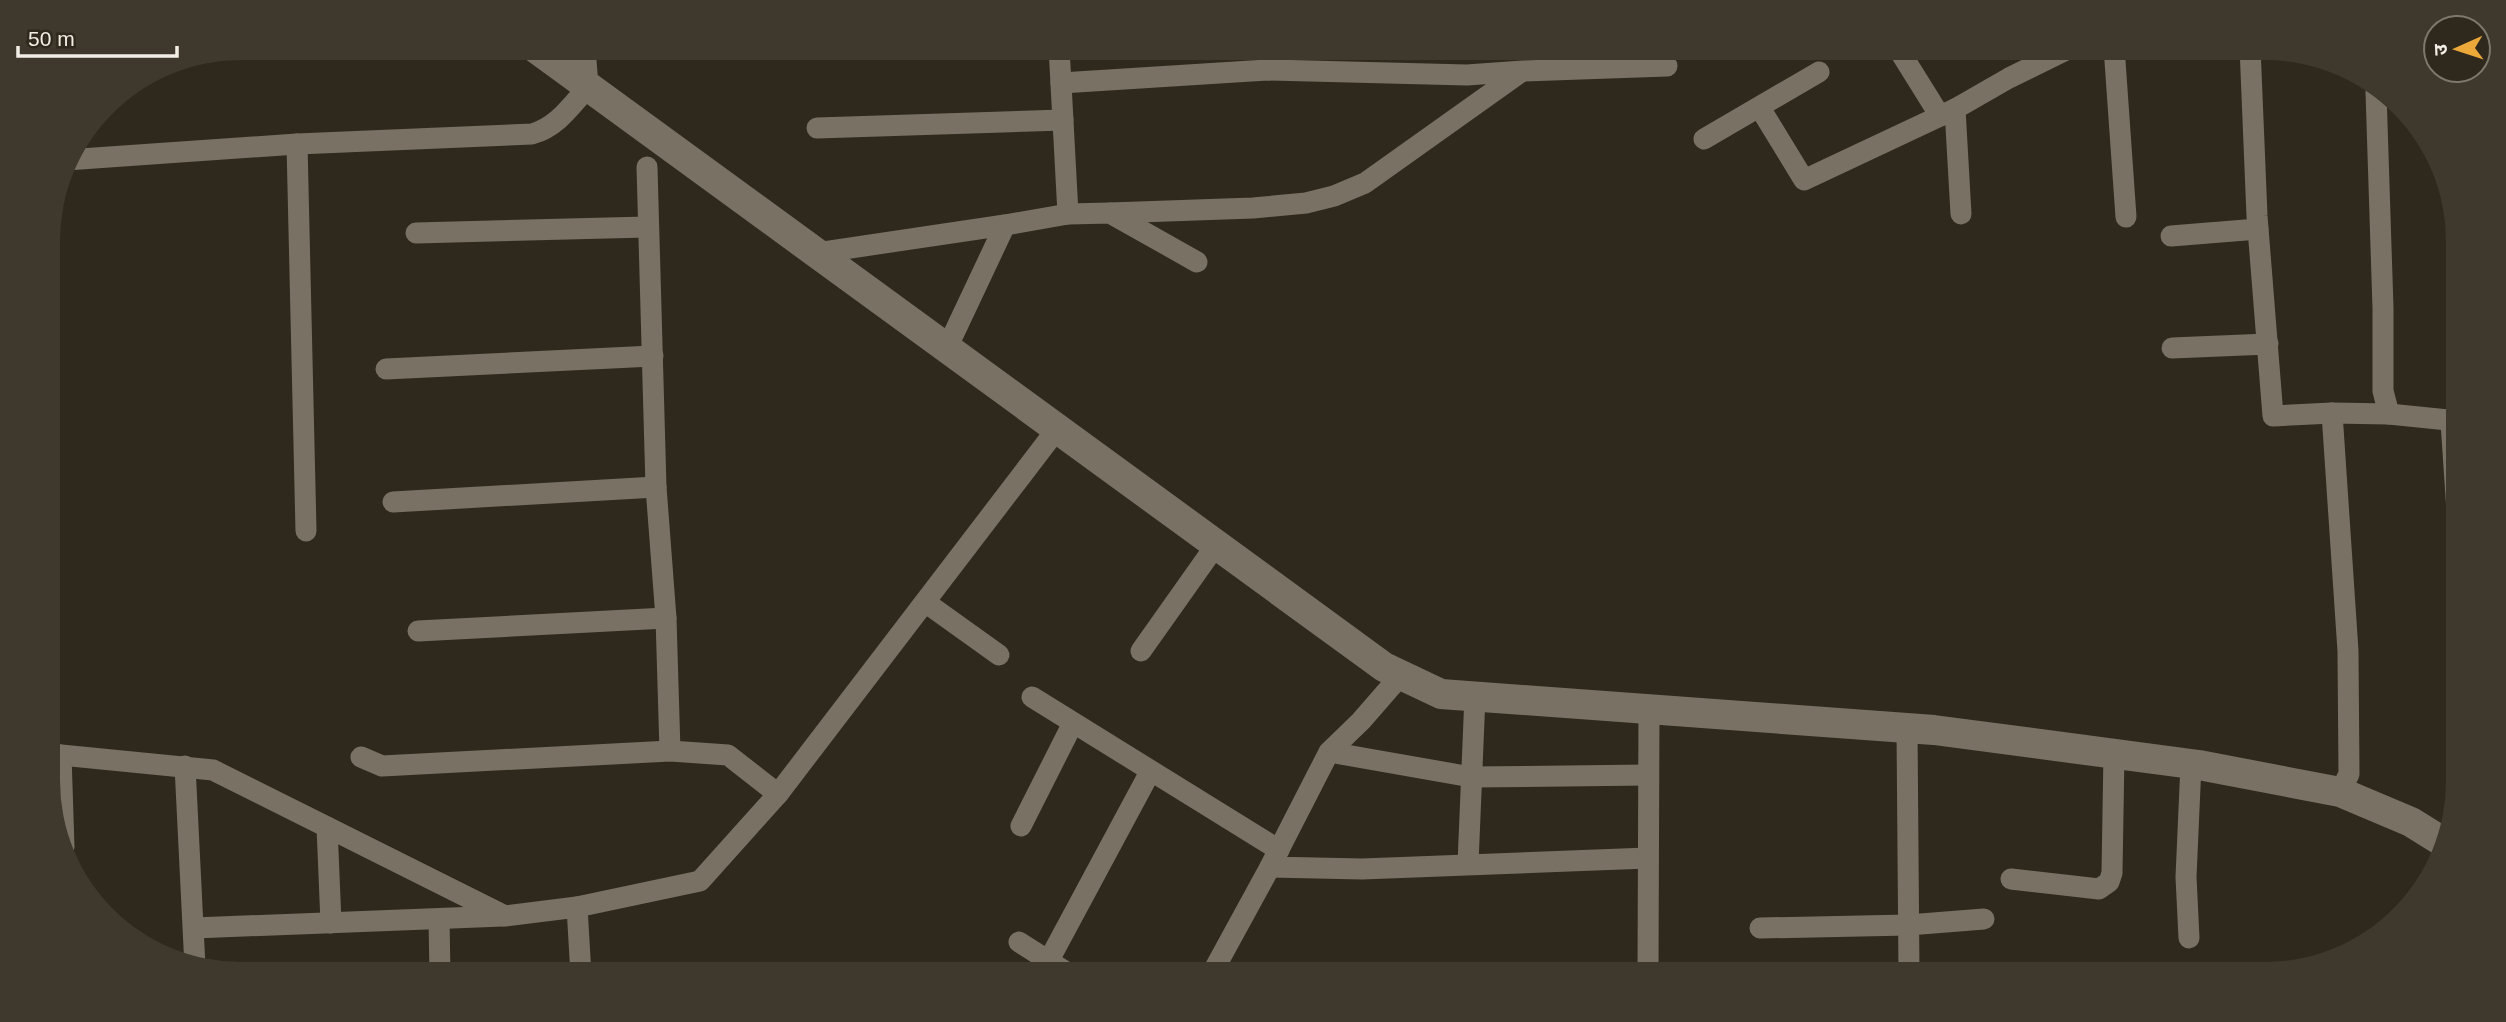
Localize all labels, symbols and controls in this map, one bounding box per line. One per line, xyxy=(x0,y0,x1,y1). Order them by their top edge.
scale bar xyxy=(18,14,177,58)
north arrow xyxy=(2422,14,2492,84)
text: 50 m xyxy=(28,27,75,50)
text: उ xyxy=(2430,43,2451,56)

